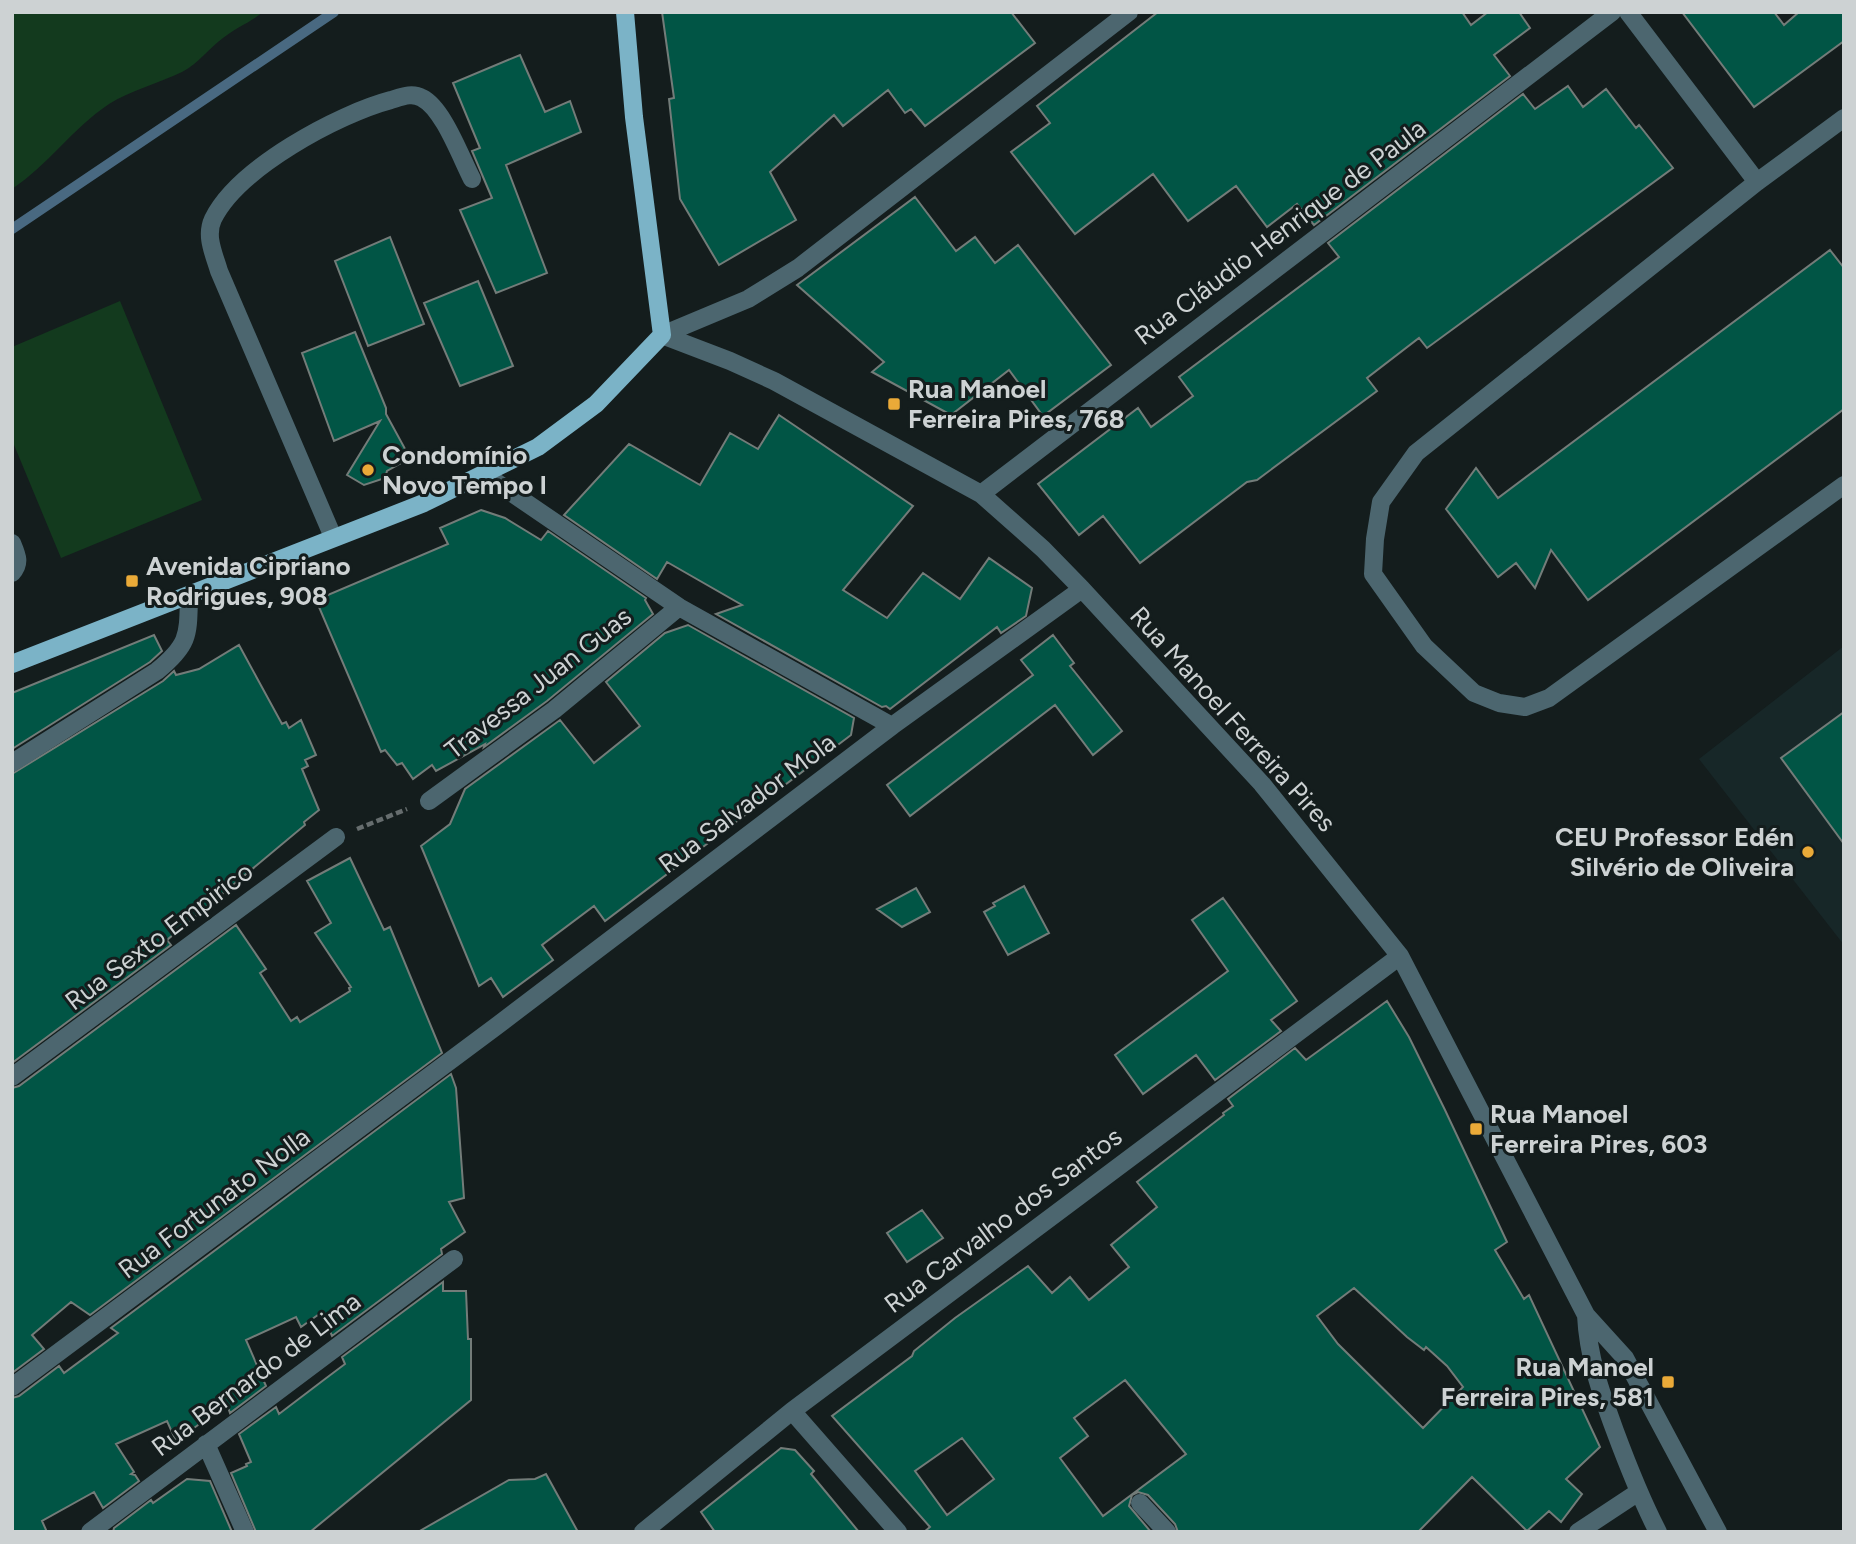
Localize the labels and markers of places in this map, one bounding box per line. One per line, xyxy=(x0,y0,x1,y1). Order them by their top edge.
place label: Rua Manoel Ferreira Pires, 768 xyxy=(908,373,1125,435)
marker: Rua Manoel Ferreira Pires, 768 xyxy=(886,396,902,412)
place label: Condomínio Novo Tempo I xyxy=(382,439,547,501)
marker: Condomínio Novo Tempo I xyxy=(360,462,376,478)
place label: Avenida Cipriano Rodrigues, 908 xyxy=(146,550,351,612)
marker: Avenida Cipriano Rodrigues, 908 xyxy=(124,573,140,589)
place label: CEU Professor Edén Silvério de Oliveira xyxy=(1555,821,1794,883)
marker: CEU Professor Edén Silvério de Oliveira xyxy=(1800,844,1816,860)
place label: Rua Manoel Ferreira Pires, 603 xyxy=(1490,1098,1708,1160)
marker: Rua Manoel Ferreira Pires, 603 xyxy=(1468,1121,1484,1137)
place label: Rua Manoel Ferreira Pires, 581 xyxy=(1441,1351,1654,1413)
marker: Rua Manoel Ferreira Pires, 581 xyxy=(1660,1374,1676,1390)

